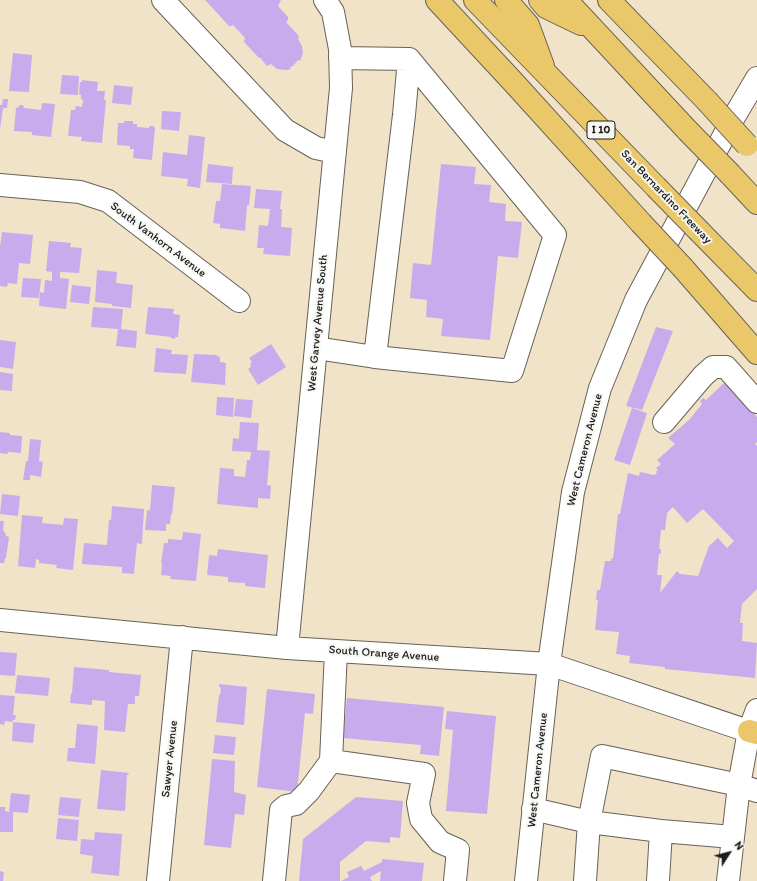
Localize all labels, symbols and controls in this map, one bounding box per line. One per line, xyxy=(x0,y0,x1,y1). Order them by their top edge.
road number: I 10 xyxy=(587,121,615,139)
street label: San Bernardino Freeway xyxy=(617,147,715,247)
street label: South Vanhorn Avenue xyxy=(107,199,209,281)
street label: West Garvey Avenue South xyxy=(305,254,331,392)
street label: West Cameron Avenue xyxy=(564,392,606,508)
street label: South Orange Avenue xyxy=(328,643,440,665)
street label: West Cameron Avenue xyxy=(525,712,551,828)
street label: Sawyer Avenue xyxy=(159,720,181,798)
north arrow xyxy=(709,833,749,873)
text: N xyxy=(732,839,747,852)

